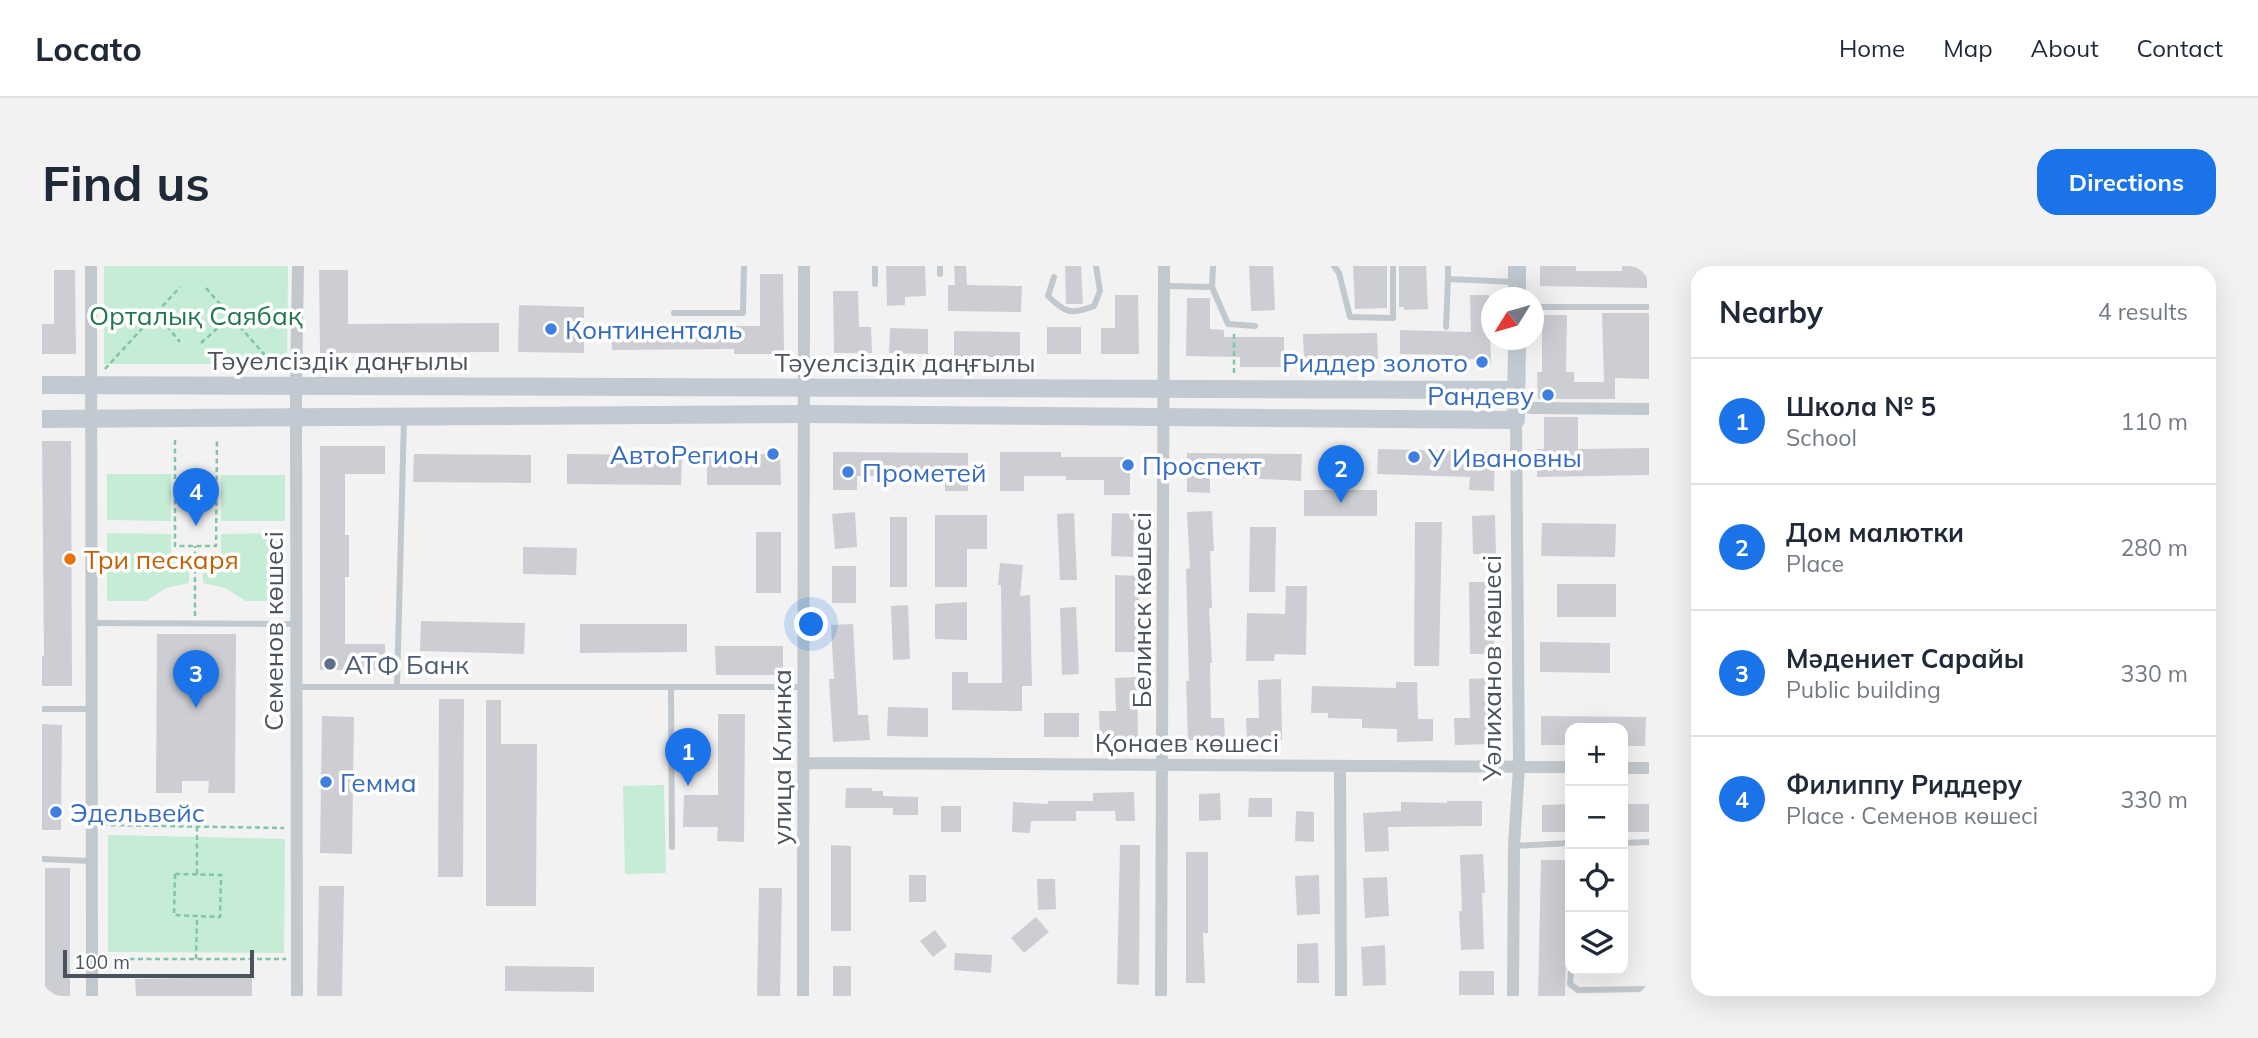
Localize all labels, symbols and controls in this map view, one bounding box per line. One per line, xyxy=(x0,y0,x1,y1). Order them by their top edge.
text: Locato xyxy=(35,28,142,69)
text: Home xyxy=(1839,33,1905,63)
text: Map xyxy=(1943,33,1993,63)
text: About xyxy=(2031,33,2099,63)
text: Contact xyxy=(2137,33,2223,63)
button: Directions xyxy=(2037,149,2216,215)
text: Find us xyxy=(42,152,210,213)
north arrow xyxy=(1481,287,1544,350)
text: Nearby xyxy=(1719,293,1823,331)
text: 4 results xyxy=(2098,297,2188,326)
park label: Орталық Саябақ xyxy=(89,299,303,332)
place label: Континенталь xyxy=(565,313,743,346)
marker: Континенталь xyxy=(543,321,559,337)
street label: Тәуелсіздік даңғылы xyxy=(208,344,468,377)
street label: Тәуелсіздік даңғылы xyxy=(775,346,1035,379)
place label: Риддер золото xyxy=(1282,346,1468,379)
marker: Риддер золото xyxy=(1474,354,1490,370)
place label: Рандеву xyxy=(1427,379,1534,412)
marker: Рандеву xyxy=(1540,387,1556,403)
text: Школа № 5 xyxy=(1786,390,1936,423)
text: 1 xyxy=(1735,407,1749,436)
text: 110 m xyxy=(2120,407,2188,436)
text: School xyxy=(1786,423,1857,452)
place label: АвтоРегион xyxy=(610,438,759,471)
place label: У Ивановны xyxy=(1427,441,1582,474)
pin: 2 xyxy=(1318,445,1364,503)
marker: АвтоРегион xyxy=(765,446,781,462)
place label: Проспект xyxy=(1142,449,1262,482)
marker: У Ивановны xyxy=(1406,449,1422,465)
place label: Прометей xyxy=(862,456,986,489)
marker: Проспект xyxy=(1120,457,1136,473)
marker: Прометей xyxy=(840,464,856,480)
pin: 4 xyxy=(173,468,219,526)
street label: Белинск көшесі xyxy=(1125,512,1158,708)
text: Дом малютки xyxy=(1786,516,1964,549)
street label: Семенов көшесі xyxy=(257,531,290,731)
text: 2 xyxy=(1735,533,1749,562)
text: 280 m xyxy=(2120,533,2188,562)
place label: Три пескаря xyxy=(84,543,239,576)
text: Place xyxy=(1786,549,1844,578)
marker: Три пескаря xyxy=(62,551,78,567)
street label: Уәлиханов көшесі xyxy=(1475,555,1508,782)
your location xyxy=(794,607,828,641)
text: Мәдениет Сарайы xyxy=(1786,642,2024,675)
place label: АТФ Банк xyxy=(344,648,469,681)
pin: 3 xyxy=(173,650,219,708)
marker: АТФ Банк xyxy=(322,656,338,672)
text: 3 xyxy=(1735,659,1749,688)
text: 330 m xyxy=(2120,659,2188,688)
street label: улица Клинка xyxy=(765,669,798,845)
text: Public building xyxy=(1786,675,1941,704)
map controls xyxy=(1565,723,1628,975)
button: + xyxy=(1565,723,1628,786)
street label: Қонаев көшесі xyxy=(1095,726,1279,759)
pin: 1 xyxy=(665,728,711,786)
place label: Гемма xyxy=(340,766,417,799)
text: Филиппу Риддеру xyxy=(1786,768,2022,801)
marker: Гемма xyxy=(318,774,334,790)
text: 4 xyxy=(1735,785,1749,814)
text: 330 m xyxy=(2120,785,2188,814)
button: − xyxy=(1565,786,1628,849)
place label: Эдельвейс xyxy=(70,796,205,829)
text: Place · Семенов көшесі xyxy=(1786,801,2038,830)
marker: Эдельвейс xyxy=(48,804,64,820)
button: locate xyxy=(1565,849,1628,912)
button: layers xyxy=(1565,912,1628,975)
scale bar xyxy=(63,947,254,979)
text: 100 m xyxy=(74,950,130,974)

